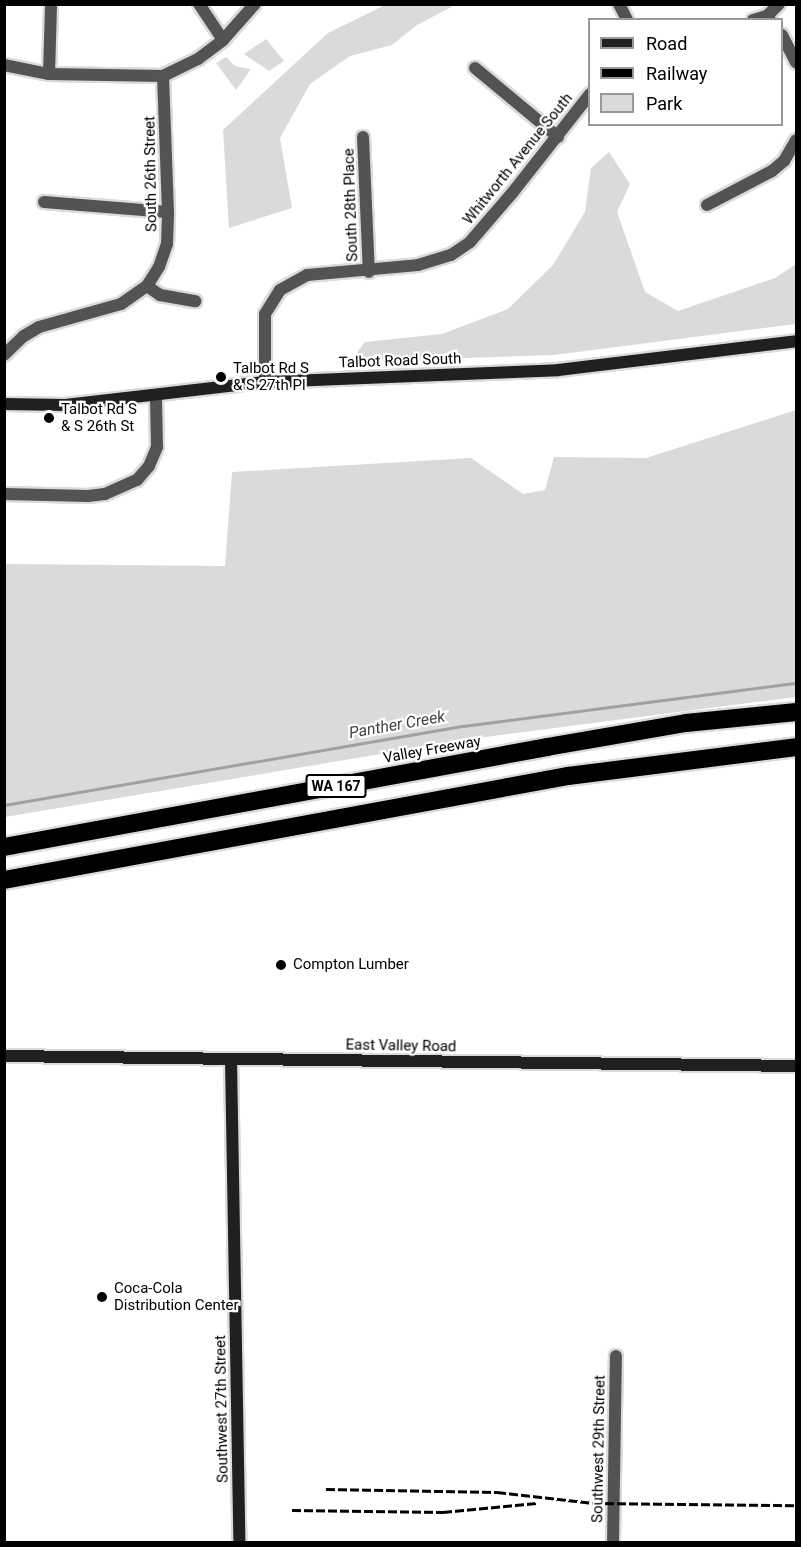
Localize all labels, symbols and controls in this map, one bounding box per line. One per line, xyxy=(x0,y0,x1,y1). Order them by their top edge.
legend xyxy=(588,18,783,126)
text: Road xyxy=(646,33,687,54)
text: Railway xyxy=(646,63,707,84)
street label: Whitworth Avenue South xyxy=(459,90,577,228)
text: Park xyxy=(646,93,682,114)
street label: South 26th Street xyxy=(141,116,161,232)
street label: South 28th Place xyxy=(340,148,362,262)
street label: Talbot Road South xyxy=(338,350,462,372)
place label: Talbot Rd S & S 27th Pl xyxy=(233,359,309,394)
marker: Talbot Rd S & S 27th Pl xyxy=(214,370,228,384)
place label: Talbot Rd S & S 26th St xyxy=(61,400,137,435)
marker: Talbot Rd S & S 26th St xyxy=(42,411,56,425)
water label: Panther Creek xyxy=(347,707,447,743)
street label: Valley Freeway xyxy=(382,733,482,767)
road number: WA 167 xyxy=(304,775,368,797)
place label: Compton Lumber xyxy=(293,956,409,974)
marker: Compton Lumber xyxy=(274,958,288,972)
street label: East Valley Road xyxy=(345,1036,457,1056)
place label: Coca-Cola Distribution Center xyxy=(114,1279,239,1314)
marker: Coca-Cola Distribution Center xyxy=(95,1290,109,1304)
street label: Southwest 27th Street xyxy=(212,1335,232,1483)
street label: Southwest 29th Street xyxy=(589,1375,609,1523)

